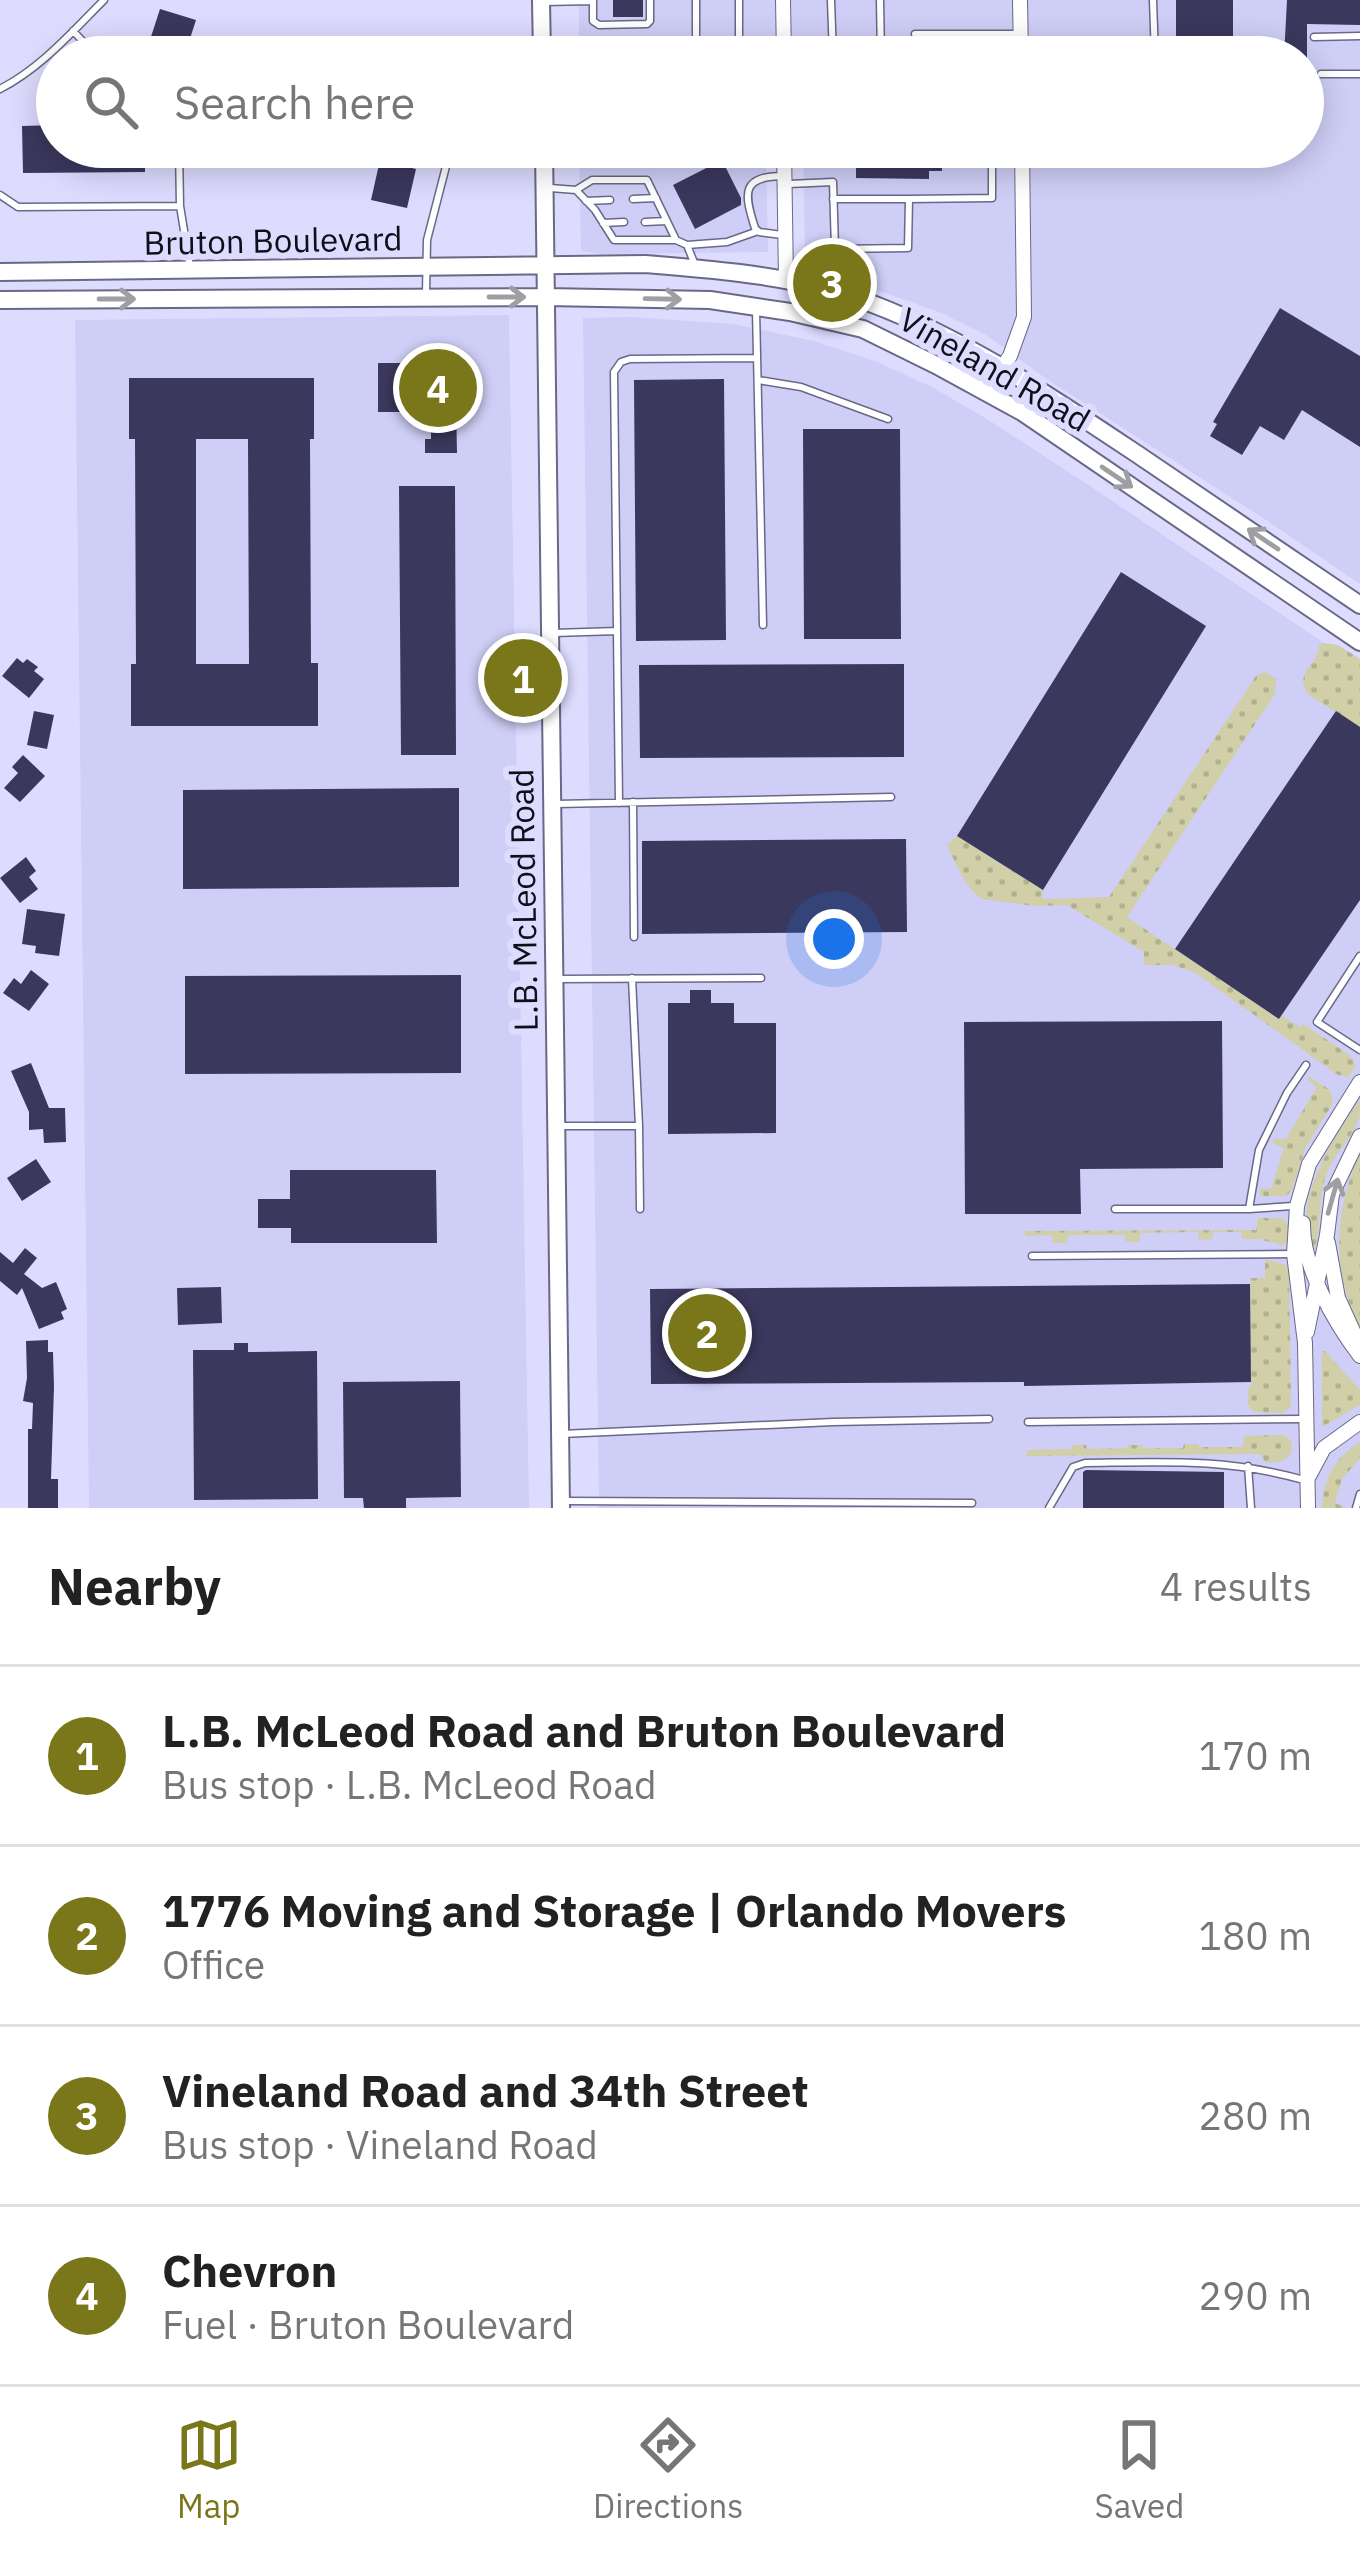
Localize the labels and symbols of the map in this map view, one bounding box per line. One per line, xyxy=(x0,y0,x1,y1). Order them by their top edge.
street label: Bruton Boulevard xyxy=(143,216,403,264)
pin: 3 xyxy=(793,238,871,328)
one-way arrow xyxy=(487,286,526,308)
one-way arrow xyxy=(643,287,682,310)
one-way arrow xyxy=(97,288,136,311)
street label: Vineland Road xyxy=(892,297,1098,441)
pin: 4 xyxy=(399,343,477,433)
one-way arrow xyxy=(1100,464,1133,489)
one-way arrow xyxy=(1247,527,1280,552)
pin: 1 xyxy=(484,633,562,723)
street label: L.B. McLeod Road xyxy=(499,768,547,1032)
your location xyxy=(804,909,864,969)
one-way arrow xyxy=(1323,1178,1345,1216)
pin: 2 xyxy=(668,1288,746,1378)

